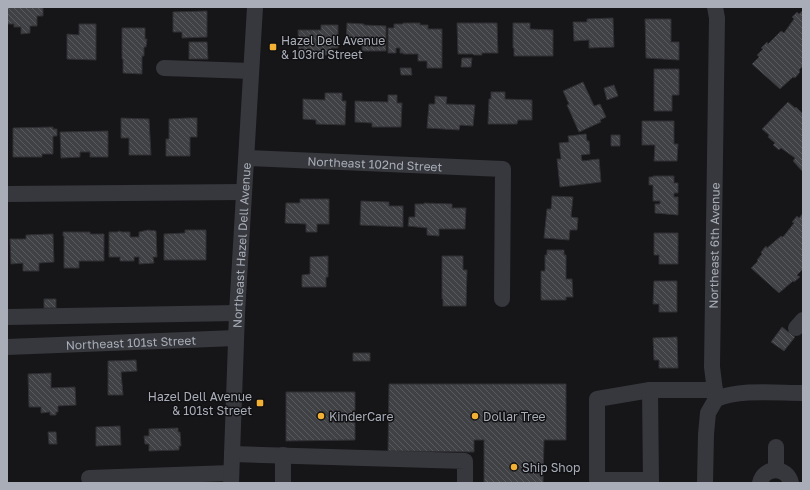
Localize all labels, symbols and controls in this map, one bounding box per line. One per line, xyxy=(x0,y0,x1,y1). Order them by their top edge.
place label: Hazel Dell Avenue & 103rd Street xyxy=(281,33,385,62)
marker: Hazel Dell Avenue & 103rd Street xyxy=(268,42,278,52)
street label: Northeast 102nd Street xyxy=(307,153,443,174)
street label: Northeast Hazel Dell Avenue xyxy=(229,162,253,328)
street label: Northeast 6th Avenue xyxy=(705,182,722,309)
street label: Northeast 101st Street xyxy=(66,332,196,352)
place label: Hazel Dell Avenue & 101st Street xyxy=(148,389,252,418)
marker: Hazel Dell Avenue & 101st Street xyxy=(255,398,265,408)
place label: KinderCare xyxy=(329,409,393,424)
place label: Dollar Tree xyxy=(483,409,546,424)
marker: KinderCare xyxy=(316,411,326,421)
marker: Dollar Tree xyxy=(470,411,480,421)
place label: Ship Shop xyxy=(522,460,580,475)
marker: Ship Shop xyxy=(509,462,519,472)

